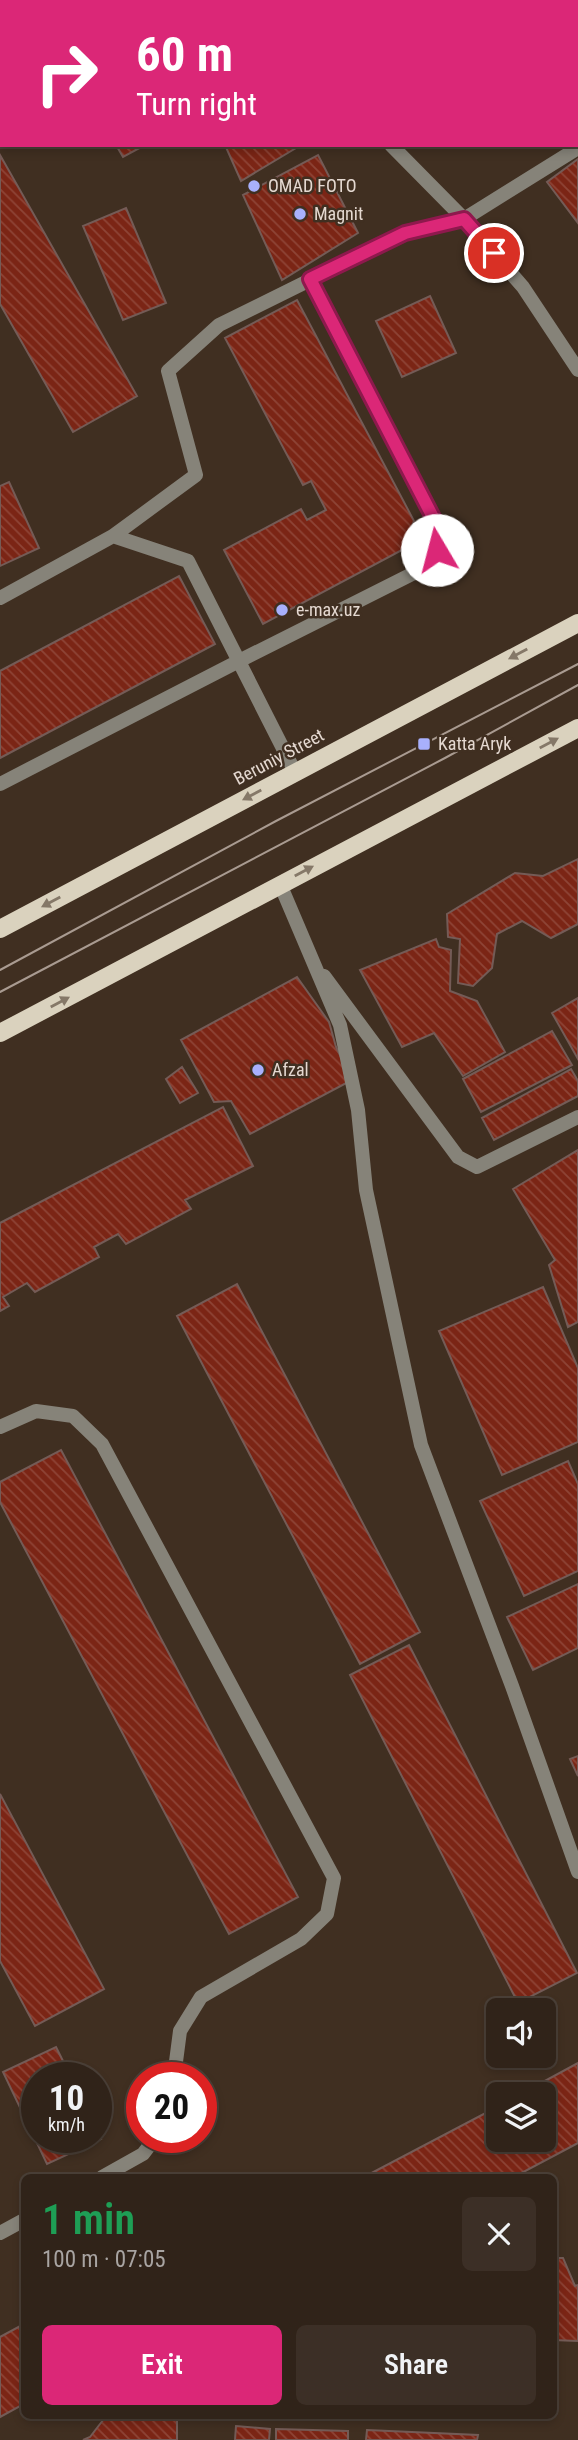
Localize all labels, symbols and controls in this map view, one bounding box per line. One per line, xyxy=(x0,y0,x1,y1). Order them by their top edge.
text: 60 m xyxy=(136,26,233,83)
icon: right xyxy=(21,28,112,119)
text: Turn right xyxy=(136,85,257,123)
place label: OMAD FOTO xyxy=(268,175,357,196)
marker: OMAD FOTO xyxy=(246,178,262,194)
place label: Magnit xyxy=(314,203,363,224)
marker: Magnit xyxy=(292,206,308,222)
pin xyxy=(464,223,524,283)
icon: arrive xyxy=(475,234,513,272)
position arrow xyxy=(400,513,474,587)
place label: e-max.uz xyxy=(296,599,360,620)
marker: e-max.uz xyxy=(274,602,290,618)
one-way arrow xyxy=(507,648,527,660)
street label: Beruniy Street xyxy=(230,724,327,789)
place label: Katta Aryk xyxy=(438,733,511,754)
marker: Katta Aryk xyxy=(416,736,432,752)
one-way arrow xyxy=(539,737,559,749)
one-way arrow xyxy=(241,789,261,801)
one-way arrow xyxy=(294,866,314,877)
one-way arrow xyxy=(41,896,61,908)
one-way arrow xyxy=(51,996,71,1008)
place label: Afzal xyxy=(272,1059,309,1080)
marker: Afzal xyxy=(250,1062,266,1078)
map controls xyxy=(486,1998,556,2152)
button: sound xyxy=(486,1998,556,2068)
speed limit sign: 20 xyxy=(126,2062,217,2153)
text: 10 xyxy=(49,2078,84,2119)
button: layers xyxy=(486,2082,556,2152)
text: km/h xyxy=(48,2114,85,2135)
text: 1 min xyxy=(42,2195,135,2244)
button: close xyxy=(462,2197,536,2271)
text: 100 m · 07:05 xyxy=(42,2246,166,2273)
button: Exit xyxy=(42,2325,282,2405)
button: Share xyxy=(296,2325,536,2405)

